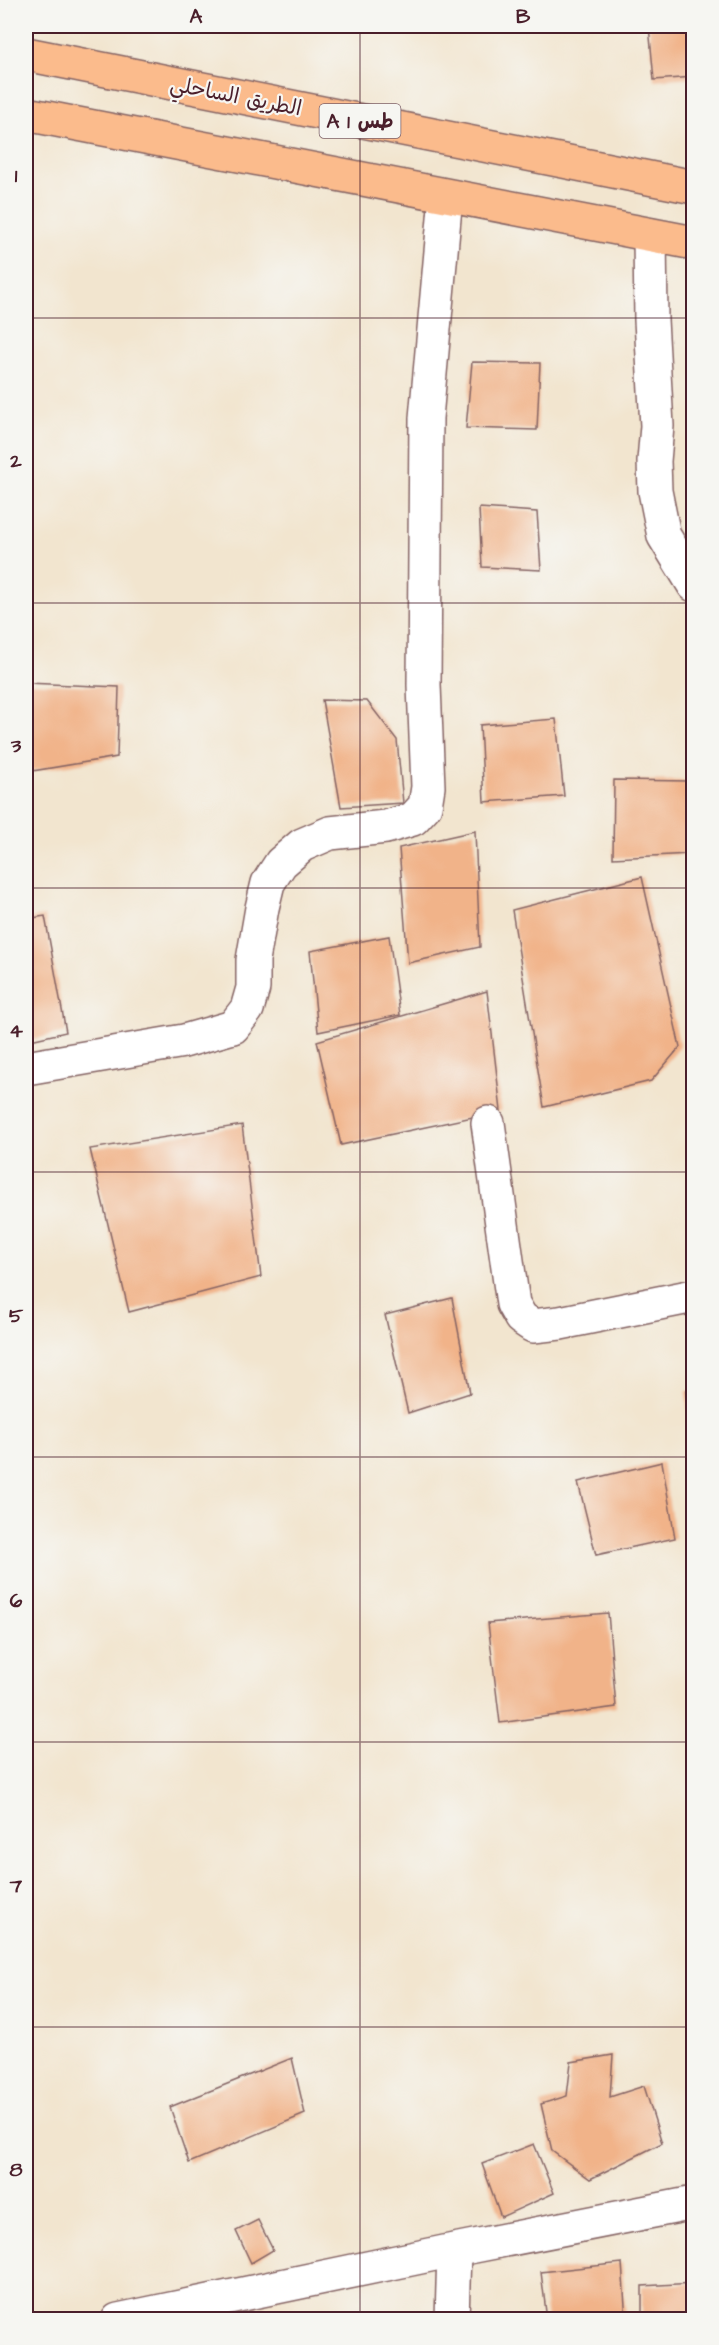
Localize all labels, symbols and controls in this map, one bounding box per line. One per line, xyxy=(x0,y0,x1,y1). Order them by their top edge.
text: A xyxy=(190,3,203,31)
text: B xyxy=(516,3,531,31)
street label: الطريق الساحلي xyxy=(167,70,304,127)
road number: A 1 طس xyxy=(320,104,400,138)
text: 1 xyxy=(15,162,18,190)
text: 2 xyxy=(9,447,22,475)
text: 3 xyxy=(10,732,22,760)
text: 4 xyxy=(9,1017,23,1045)
text: 5 xyxy=(9,1302,24,1330)
text: 6 xyxy=(10,1587,23,1615)
text: 7 xyxy=(9,1872,23,1900)
text: 8 xyxy=(10,2156,23,2184)

